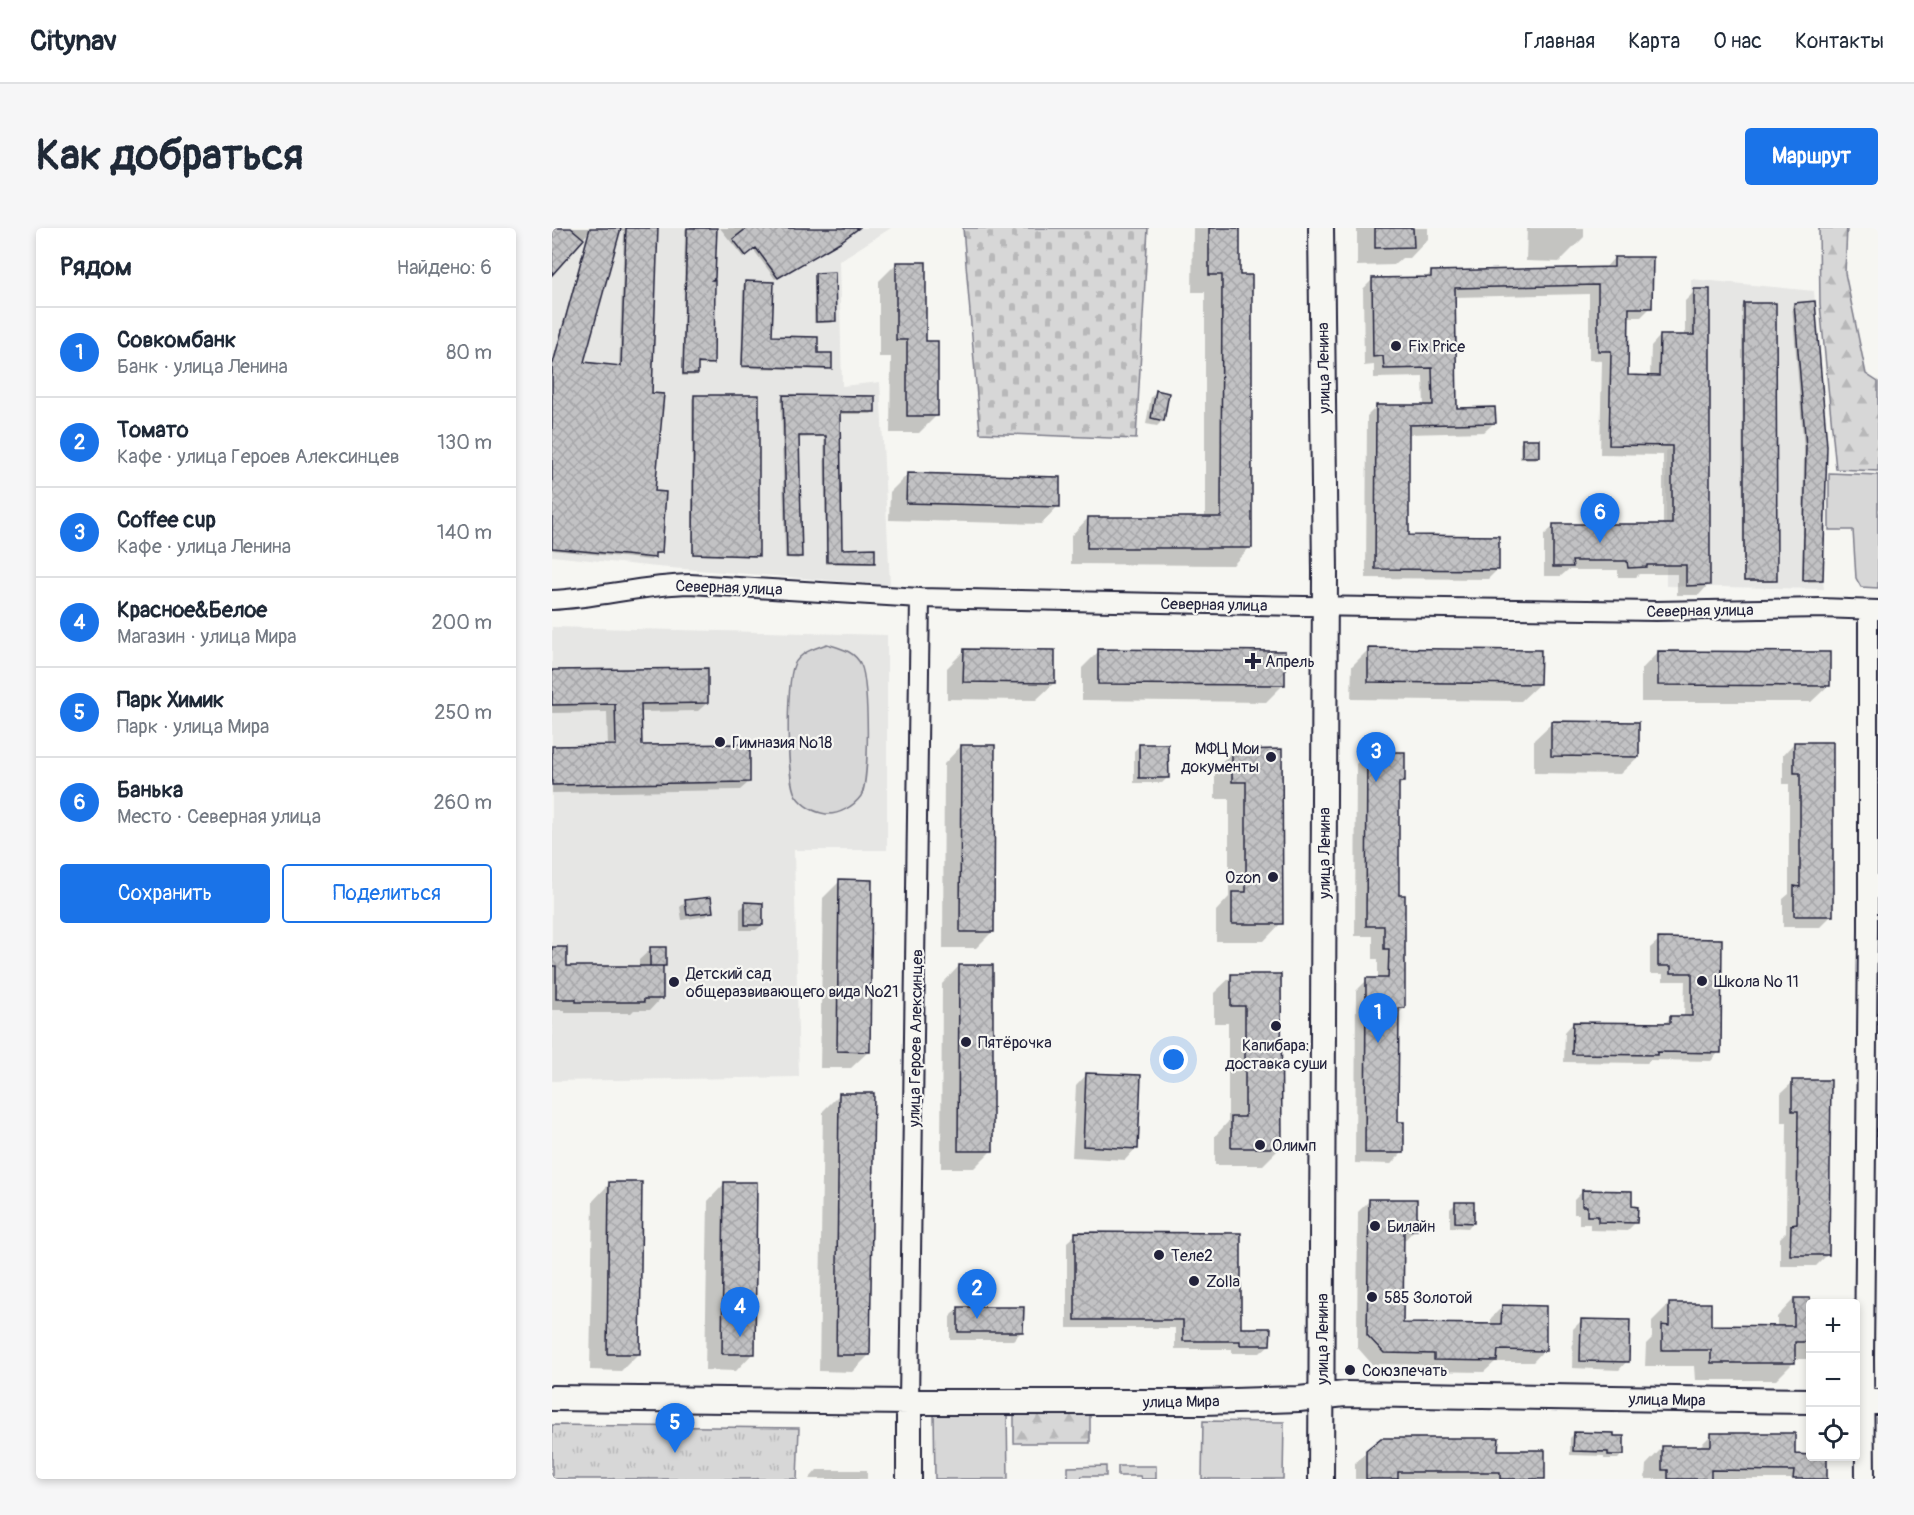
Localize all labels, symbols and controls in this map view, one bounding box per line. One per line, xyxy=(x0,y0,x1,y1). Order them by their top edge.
text: Citynav xyxy=(30,24,117,59)
text: Главная xyxy=(1524,28,1595,55)
text: Карта xyxy=(1628,28,1680,55)
text: О нас xyxy=(1713,28,1762,55)
text: Контакты xyxy=(1795,28,1884,55)
button: Маршрут xyxy=(1745,128,1878,185)
text: Как добраться xyxy=(36,130,303,182)
text: Рядом xyxy=(60,251,132,283)
text: Найдено: 6 xyxy=(397,255,492,280)
street label: улица Ленина xyxy=(1313,322,1335,415)
text: Совкомбанк xyxy=(117,326,236,354)
place label: Fix Price xyxy=(1408,337,1465,357)
marker: Fix Price xyxy=(1389,339,1403,353)
text: 1 xyxy=(76,340,83,365)
text: 80 m xyxy=(446,340,492,365)
text: Банк · улица Ленина xyxy=(117,354,288,379)
text: Томато xyxy=(117,416,189,444)
text: 2 xyxy=(74,430,85,455)
text: 130 m xyxy=(437,430,492,455)
text: Кафе · улица Героев Алексинцев xyxy=(117,444,400,469)
pin: 6 xyxy=(1580,494,1620,543)
text: Coffee cup xyxy=(117,506,216,534)
text: 3 xyxy=(74,520,85,545)
text: 140 m xyxy=(437,520,492,545)
text: Кафе · улица Ленина xyxy=(117,534,291,559)
street label: Северная улица xyxy=(675,576,783,600)
street label: Северная улица xyxy=(1160,594,1268,616)
text: Красное&Белое xyxy=(117,596,267,624)
street label: Северная улица xyxy=(1646,600,1754,622)
text: 4 xyxy=(74,610,85,635)
text: 200 m xyxy=(431,610,492,635)
text: Магазин · улица Мира xyxy=(117,624,297,649)
place label: Апрель xyxy=(1265,652,1315,672)
marker: Апрель xyxy=(1246,654,1260,668)
text: Парк Химик xyxy=(117,686,224,714)
text: 5 xyxy=(74,700,85,725)
text: 250 m xyxy=(434,700,492,725)
text: Парк · улица Мира xyxy=(117,714,269,739)
pin: 3 xyxy=(1356,732,1396,782)
place label: Гимназия №18 xyxy=(732,733,832,753)
marker: Гимназия №18 xyxy=(713,735,727,749)
place label: МФЦ Мои документы xyxy=(1181,739,1259,777)
marker: МФЦ Мои документы xyxy=(1264,750,1278,764)
text: Банька xyxy=(117,776,183,804)
text: 6 xyxy=(74,790,85,815)
text: 260 m xyxy=(433,790,492,815)
text: Место · Северная улица xyxy=(117,804,321,829)
street label: улица Ленина xyxy=(1315,807,1335,900)
button: Сохранить xyxy=(60,864,270,923)
button: Поделиться xyxy=(282,864,492,923)
place label: Ozon xyxy=(1225,868,1261,888)
marker: Ozon xyxy=(1266,870,1280,884)
street label: улица Героев Алексинцев xyxy=(904,949,928,1128)
place label: Детский сад общеразвивающего вида №21 xyxy=(685,964,899,1002)
place label: Школа № 11 xyxy=(1714,972,1799,992)
marker: Школа № 11 xyxy=(1695,974,1709,988)
marker: Детский сад общеразвивающего вида №21 xyxy=(667,975,681,989)
pin: 1 xyxy=(1358,994,1398,1043)
marker: Капибара: доставка суши xyxy=(1269,1019,1283,1033)
place label: Пятёрочка xyxy=(978,1033,1052,1053)
marker: Пятёрочка xyxy=(959,1035,973,1049)
place label: Капибара: доставка суши xyxy=(1225,1036,1327,1074)
your location xyxy=(1159,1045,1188,1074)
place label: Олимп xyxy=(1272,1136,1316,1156)
marker: Олимп xyxy=(1253,1138,1267,1152)
place label: Билайн xyxy=(1387,1217,1435,1237)
marker: Билайн xyxy=(1368,1219,1382,1233)
place label: Теле2 xyxy=(1171,1246,1213,1266)
marker: Теле2 xyxy=(1152,1248,1166,1262)
pin: 2 xyxy=(958,1270,996,1319)
place label: Zolla xyxy=(1206,1272,1240,1292)
marker: Zolla xyxy=(1187,1274,1201,1288)
pin: 4 xyxy=(720,1288,759,1337)
place label: 585 Золотой xyxy=(1384,1288,1472,1308)
marker: 585 Золотой xyxy=(1365,1290,1379,1304)
street label: улица Ленина xyxy=(1313,1293,1333,1386)
map controls xyxy=(1806,1299,1860,1461)
button: + xyxy=(1806,1299,1860,1353)
button: − xyxy=(1806,1353,1860,1407)
place label: Союзпечать xyxy=(1362,1361,1448,1381)
marker: Союзпечать xyxy=(1343,1363,1357,1377)
street label: улица Мира xyxy=(1627,1389,1706,1411)
street label: улица Мира xyxy=(1141,1391,1220,1413)
pin: 5 xyxy=(656,1404,694,1453)
button: locate xyxy=(1806,1407,1860,1461)

